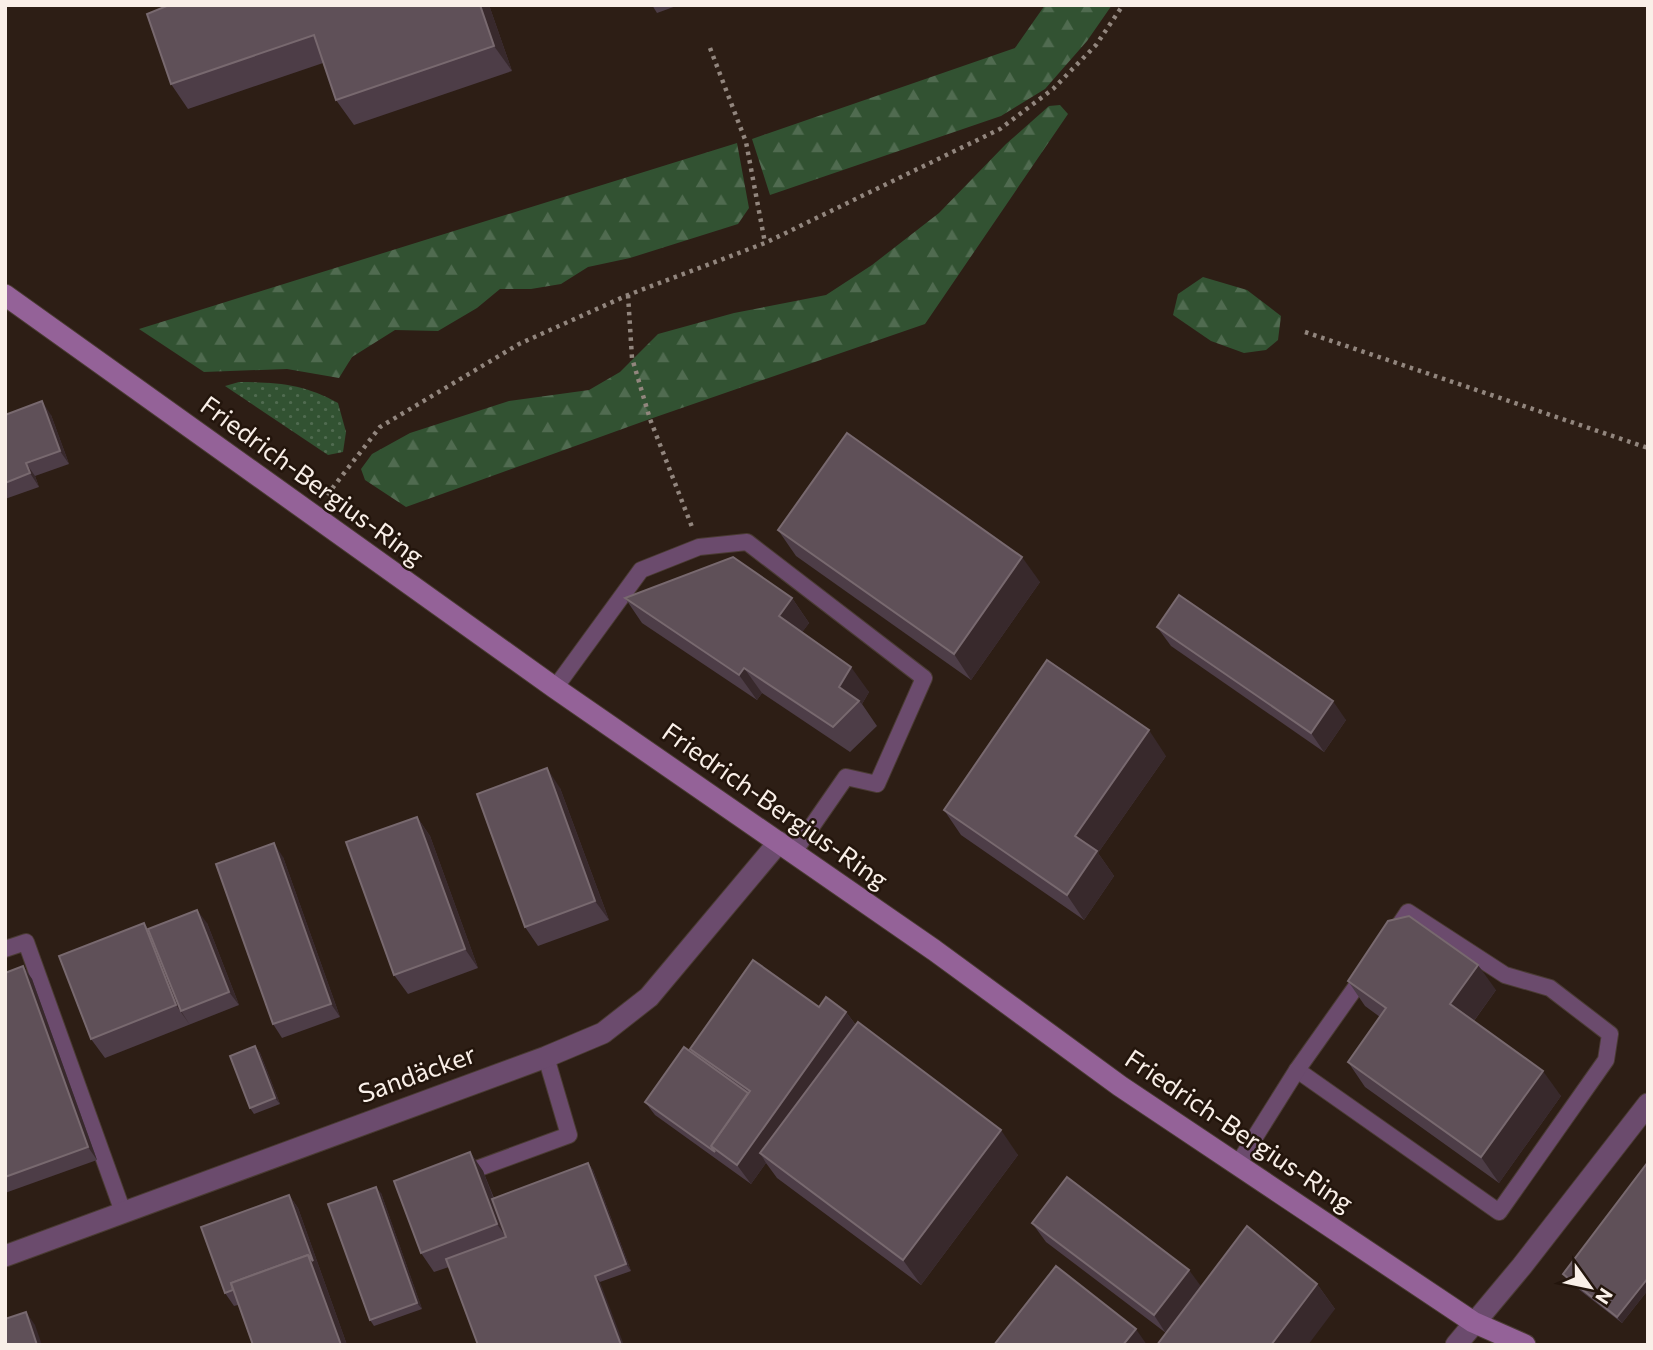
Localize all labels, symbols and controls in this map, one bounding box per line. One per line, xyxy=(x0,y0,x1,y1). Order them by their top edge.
street label: Friedrich-Bergius-Ring xyxy=(195,388,430,571)
street label: Friedrich-Bergius-Ring xyxy=(657,715,895,894)
street label: Sandäcker xyxy=(354,1037,479,1108)
street label: Friedrich-Bergius-Ring xyxy=(1120,1042,1360,1218)
north arrow xyxy=(1555,1252,1625,1322)
text: N xyxy=(1591,1284,1618,1309)

